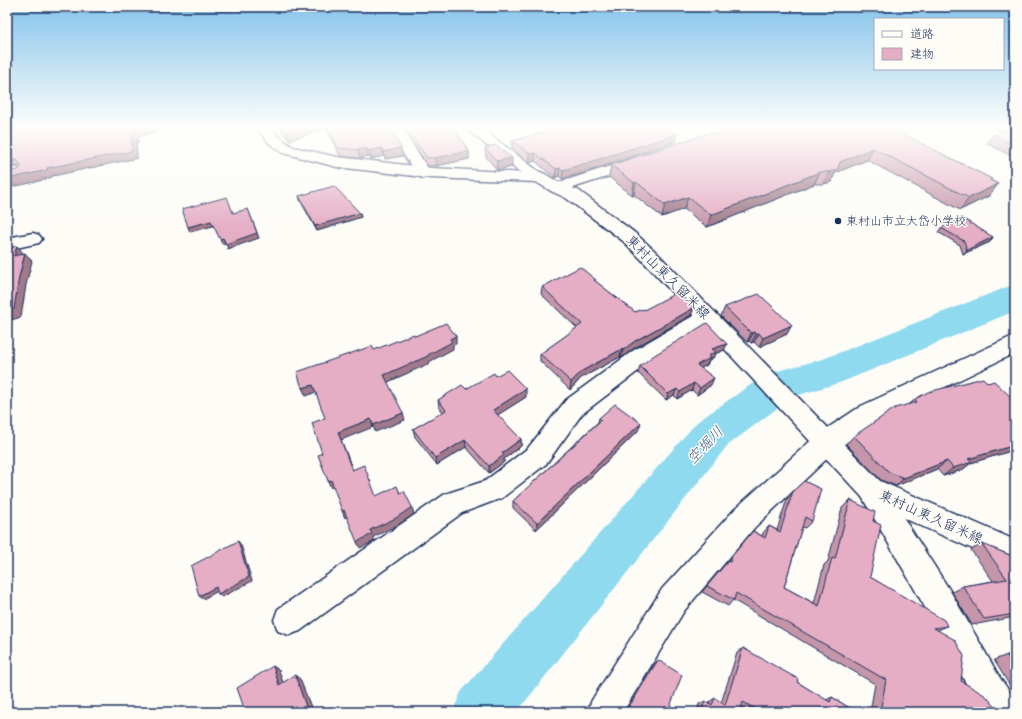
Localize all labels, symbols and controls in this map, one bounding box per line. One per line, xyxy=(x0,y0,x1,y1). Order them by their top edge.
legend xyxy=(874,18,1004,70)
text: 道路 xyxy=(910,23,934,45)
text: 建物 xyxy=(910,43,934,65)
place label: 東村山市立大岱小学校 xyxy=(846,210,966,232)
marker: 東村山市立大岱小学校 xyxy=(833,216,843,226)
street label: 東村山東久留米線 xyxy=(620,229,716,325)
water label: 空堀川 xyxy=(680,420,730,470)
street label: 東村山東久留米線 xyxy=(875,483,987,551)

